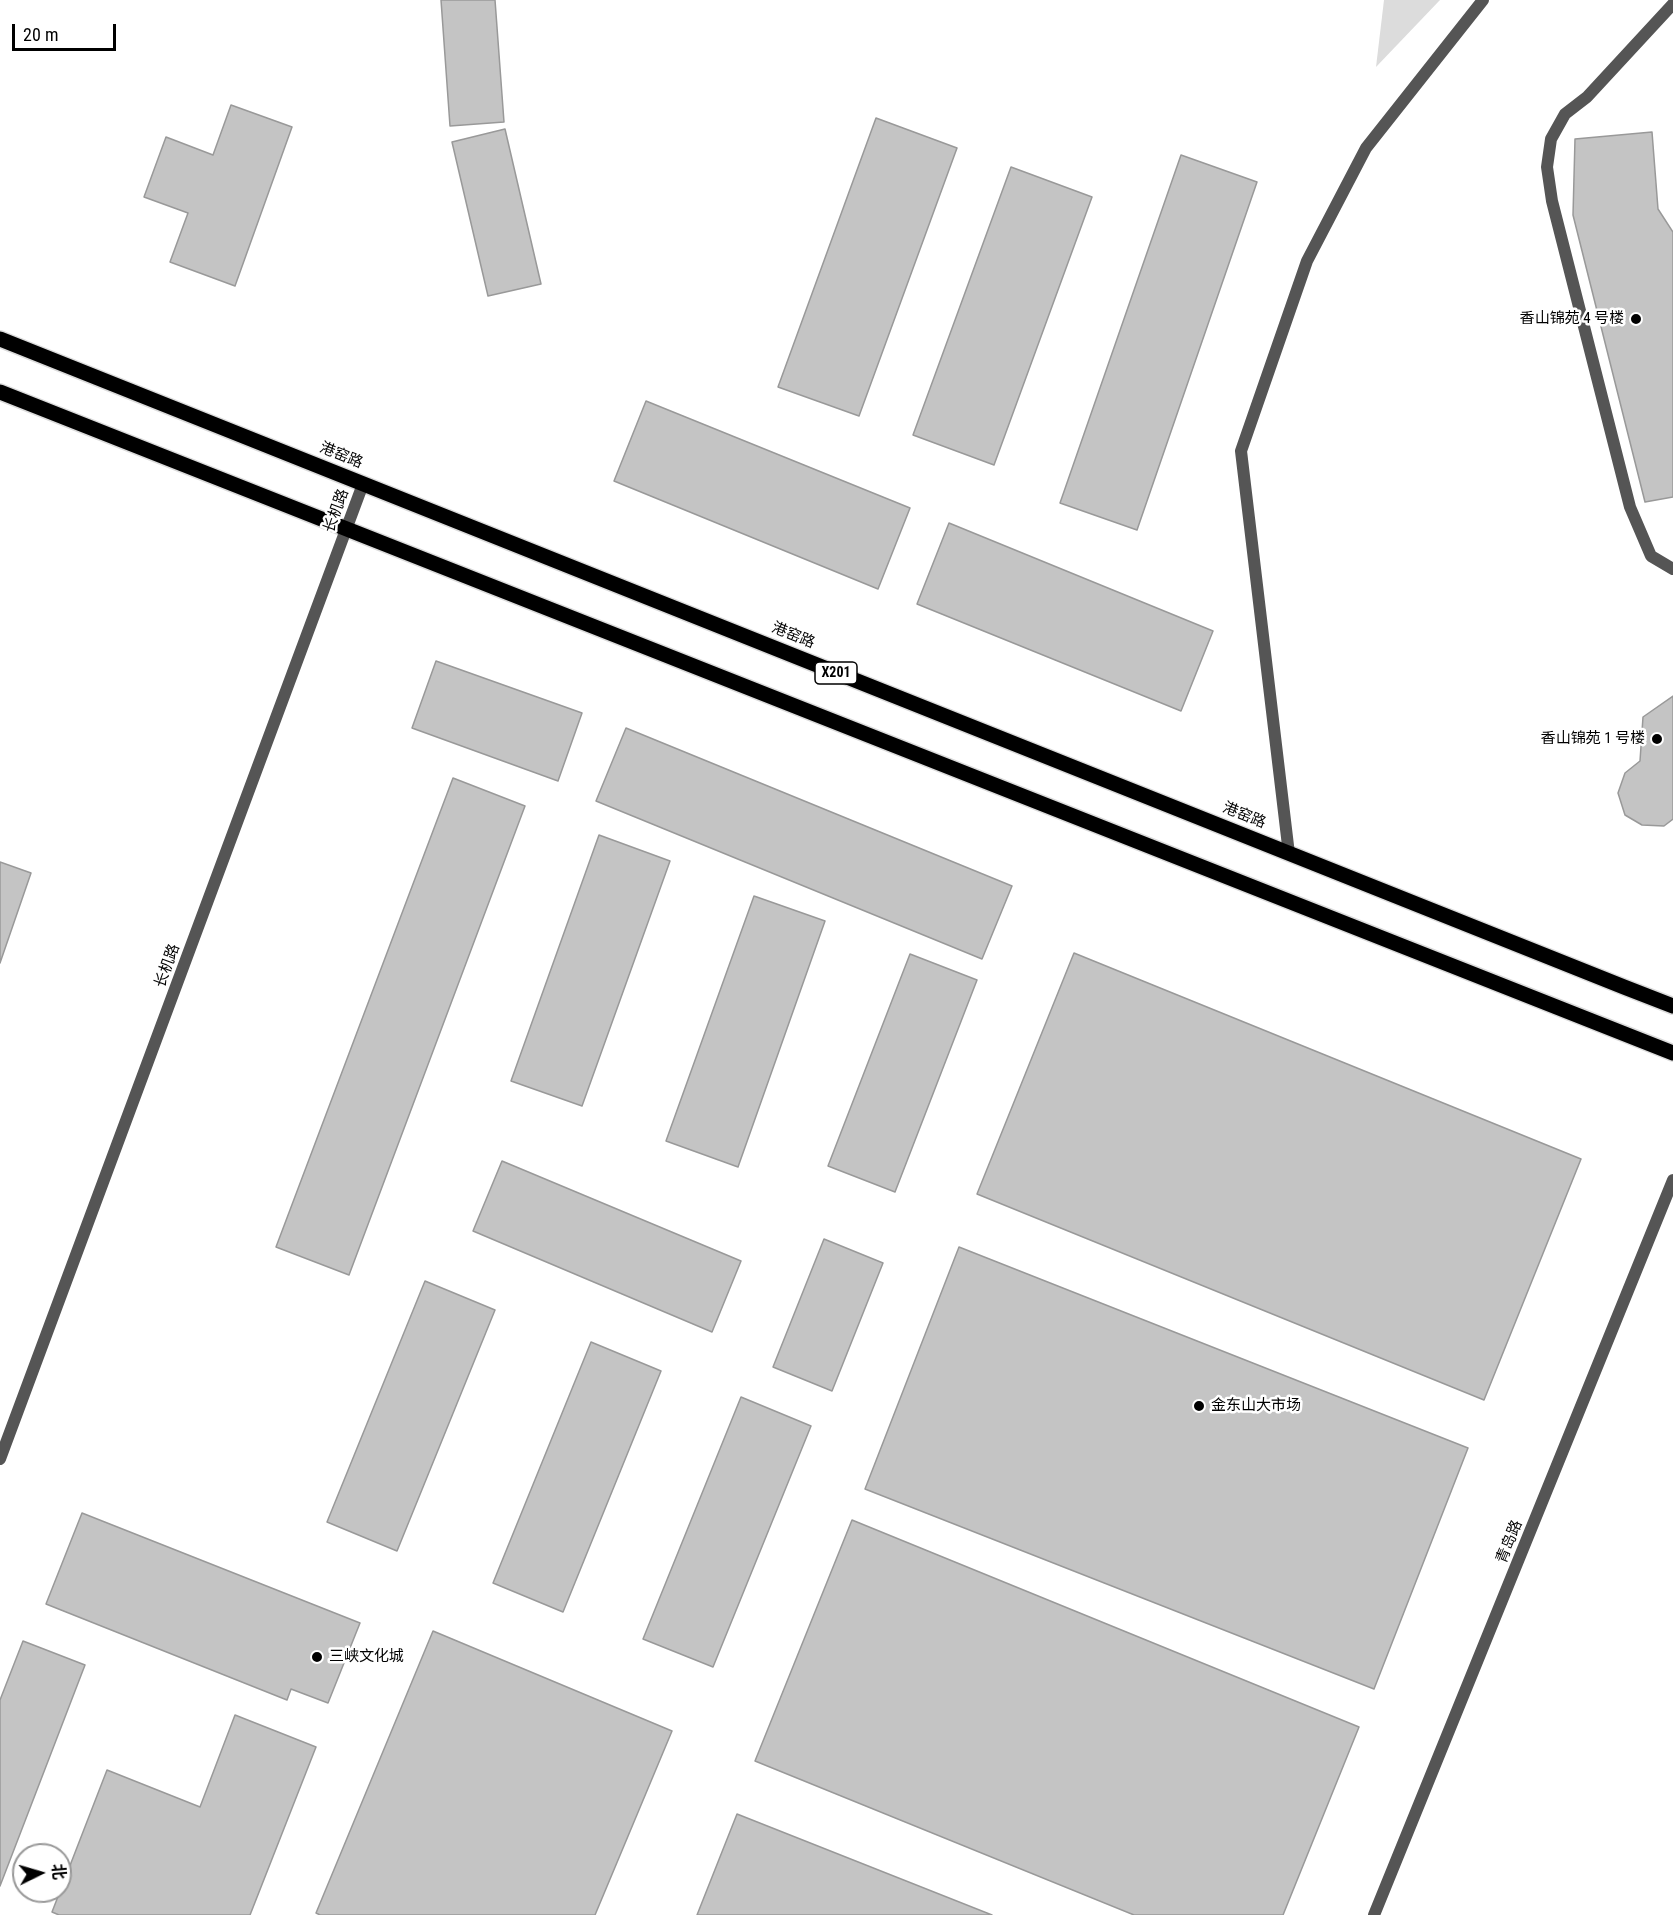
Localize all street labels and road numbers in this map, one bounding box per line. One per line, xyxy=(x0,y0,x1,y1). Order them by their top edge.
street label: 港窑路 xyxy=(317,439,365,473)
street label: 长机路 xyxy=(321,487,353,535)
street label: 港窑路 xyxy=(769,619,817,653)
road number: X201 xyxy=(815,662,857,684)
street label: 港窑路 xyxy=(1220,799,1268,833)
street label: 长机路 xyxy=(152,942,184,990)
street label: 青岛路 xyxy=(1493,1518,1527,1566)

